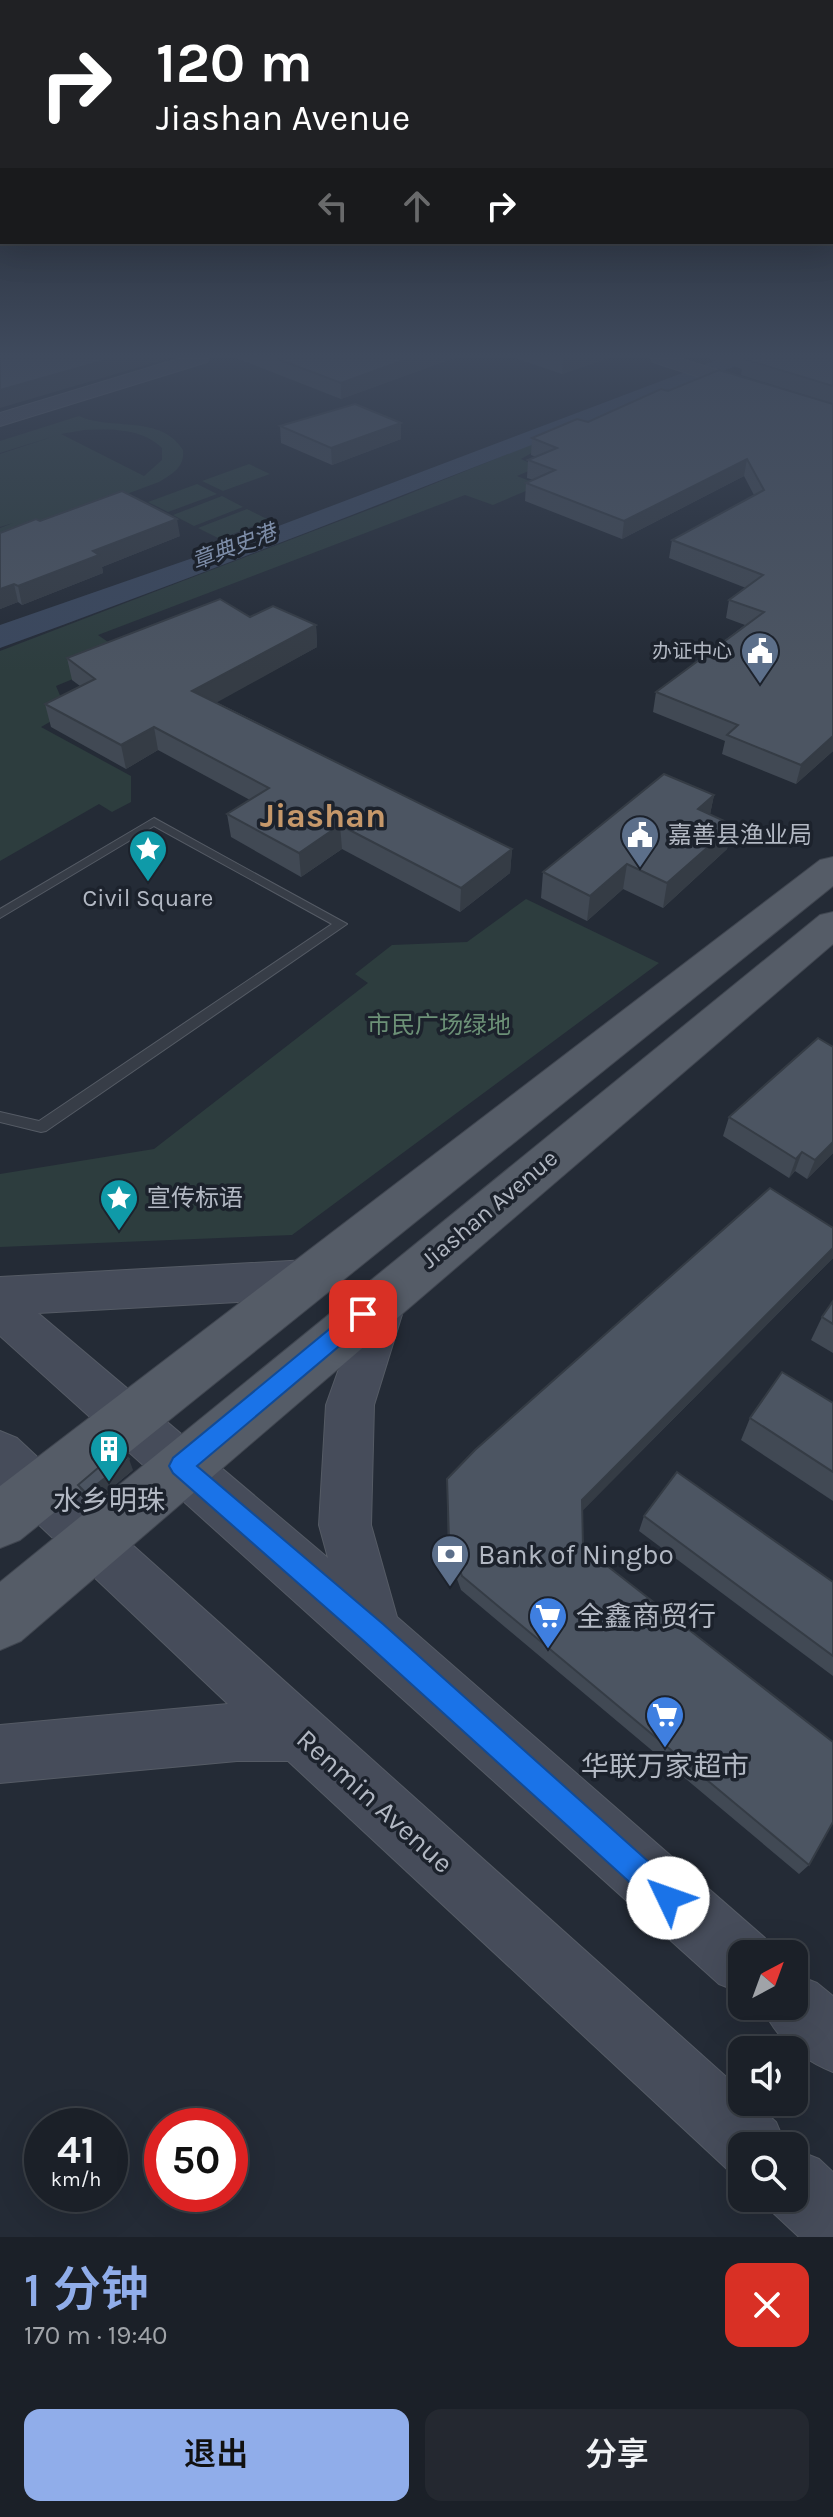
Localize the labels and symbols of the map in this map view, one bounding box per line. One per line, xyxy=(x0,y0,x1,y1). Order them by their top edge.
water label: 章典史港 xyxy=(188,518,283,575)
public building icon: 办证中心 xyxy=(739,630,781,685)
place label: 办证中心 xyxy=(652,640,732,663)
district label: Jiashan xyxy=(260,796,386,836)
public building icon: 嘉善县渔业局 xyxy=(619,814,661,869)
place label: 嘉善县渔业局 xyxy=(668,821,812,849)
place icon: Civil Square xyxy=(127,828,169,883)
place label: Civil Square xyxy=(83,884,213,912)
park label: 市民广场绿地 xyxy=(367,1011,511,1039)
street label: Jiashan Avenue xyxy=(415,1144,563,1274)
place icon: 宣传标语 xyxy=(98,1177,140,1232)
place label: 宣传标语 xyxy=(147,1184,243,1212)
pin xyxy=(329,1280,397,1348)
building icon: 水乡明珠 xyxy=(88,1428,130,1483)
place label: 水乡明珠 xyxy=(53,1484,165,1517)
bank icon: Bank of Ningbo xyxy=(429,1533,471,1588)
place label: Bank of Ningbo xyxy=(478,1538,674,1571)
supermarket icon: 全鑫商贸行 xyxy=(527,1595,569,1650)
place label: 全鑫商贸行 xyxy=(576,1600,716,1633)
supermarket icon: 华联万家超市 xyxy=(644,1694,686,1749)
street label: Renmin Avenue xyxy=(290,1722,460,1880)
place label: 华联万家超市 xyxy=(581,1750,749,1783)
position arrow xyxy=(626,1856,710,1940)
north arrow xyxy=(728,1940,808,2020)
speed limit sign: 50 xyxy=(144,2108,248,2212)

